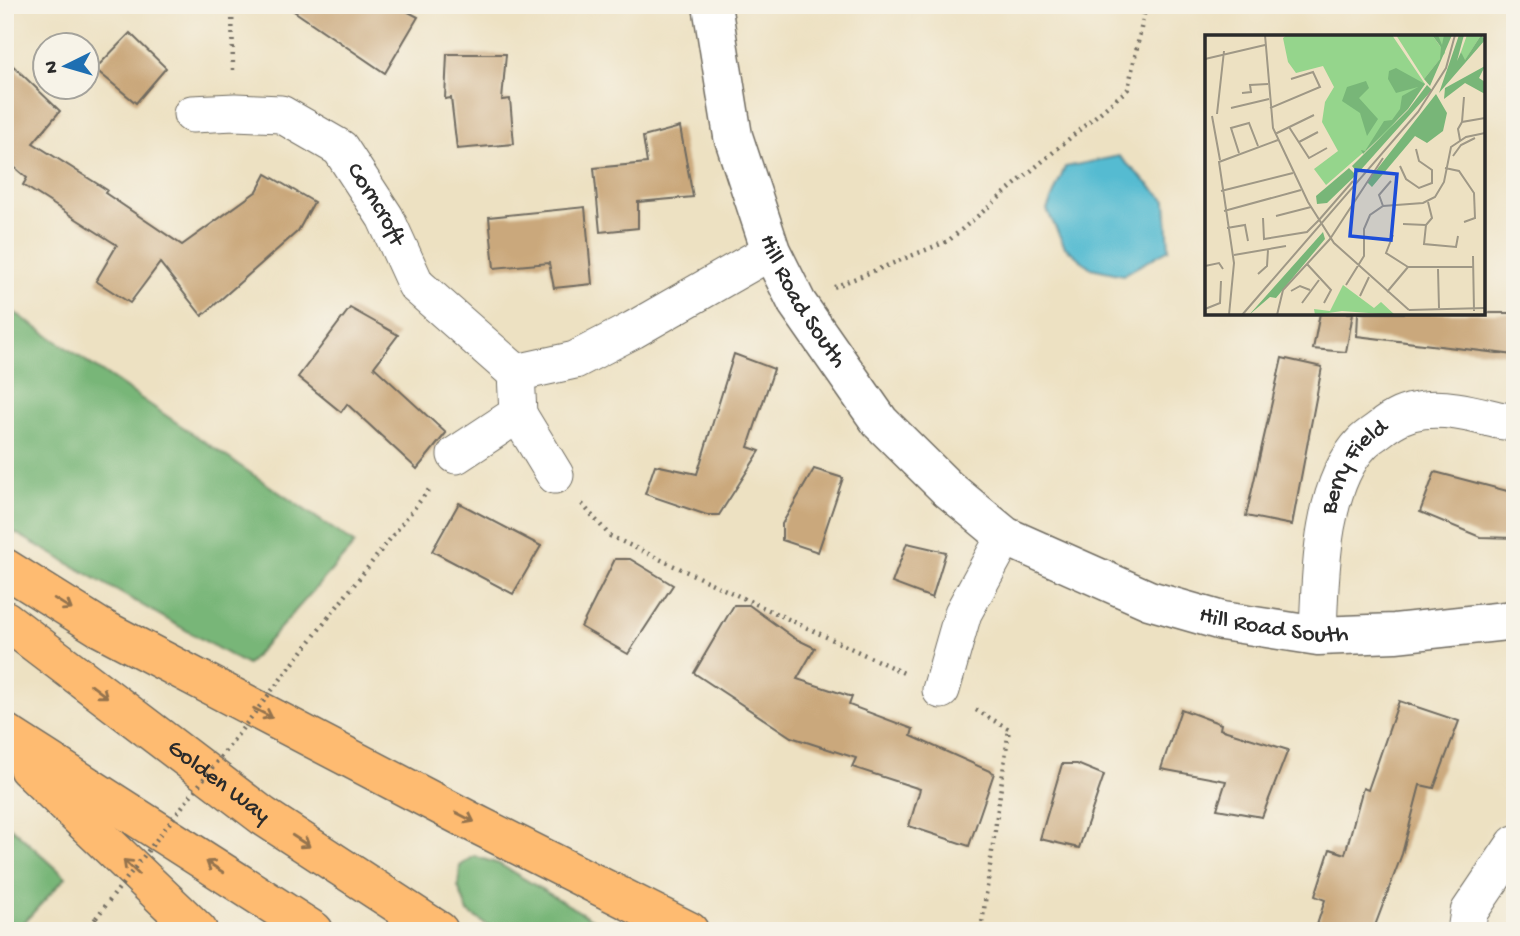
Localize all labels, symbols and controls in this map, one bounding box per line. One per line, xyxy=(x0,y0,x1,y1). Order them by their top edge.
north arrow xyxy=(32,32,102,102)
inset map xyxy=(1205,35,1485,315)
text: N xyxy=(41,60,65,74)
street label: Corncroft xyxy=(339,158,412,253)
street label: Hill Road South xyxy=(752,231,853,374)
street label: Berry Field xyxy=(1314,412,1396,518)
one-way arrow xyxy=(53,597,72,612)
street label: Hill Road South xyxy=(1196,601,1349,651)
one-way arrow xyxy=(89,683,107,698)
one-way arrow xyxy=(252,706,273,720)
street label: Golden Way xyxy=(161,734,276,831)
one-way arrow xyxy=(454,811,475,825)
one-way arrow xyxy=(291,834,310,848)
one-way arrow xyxy=(123,858,140,875)
one-way arrow xyxy=(206,860,225,875)

